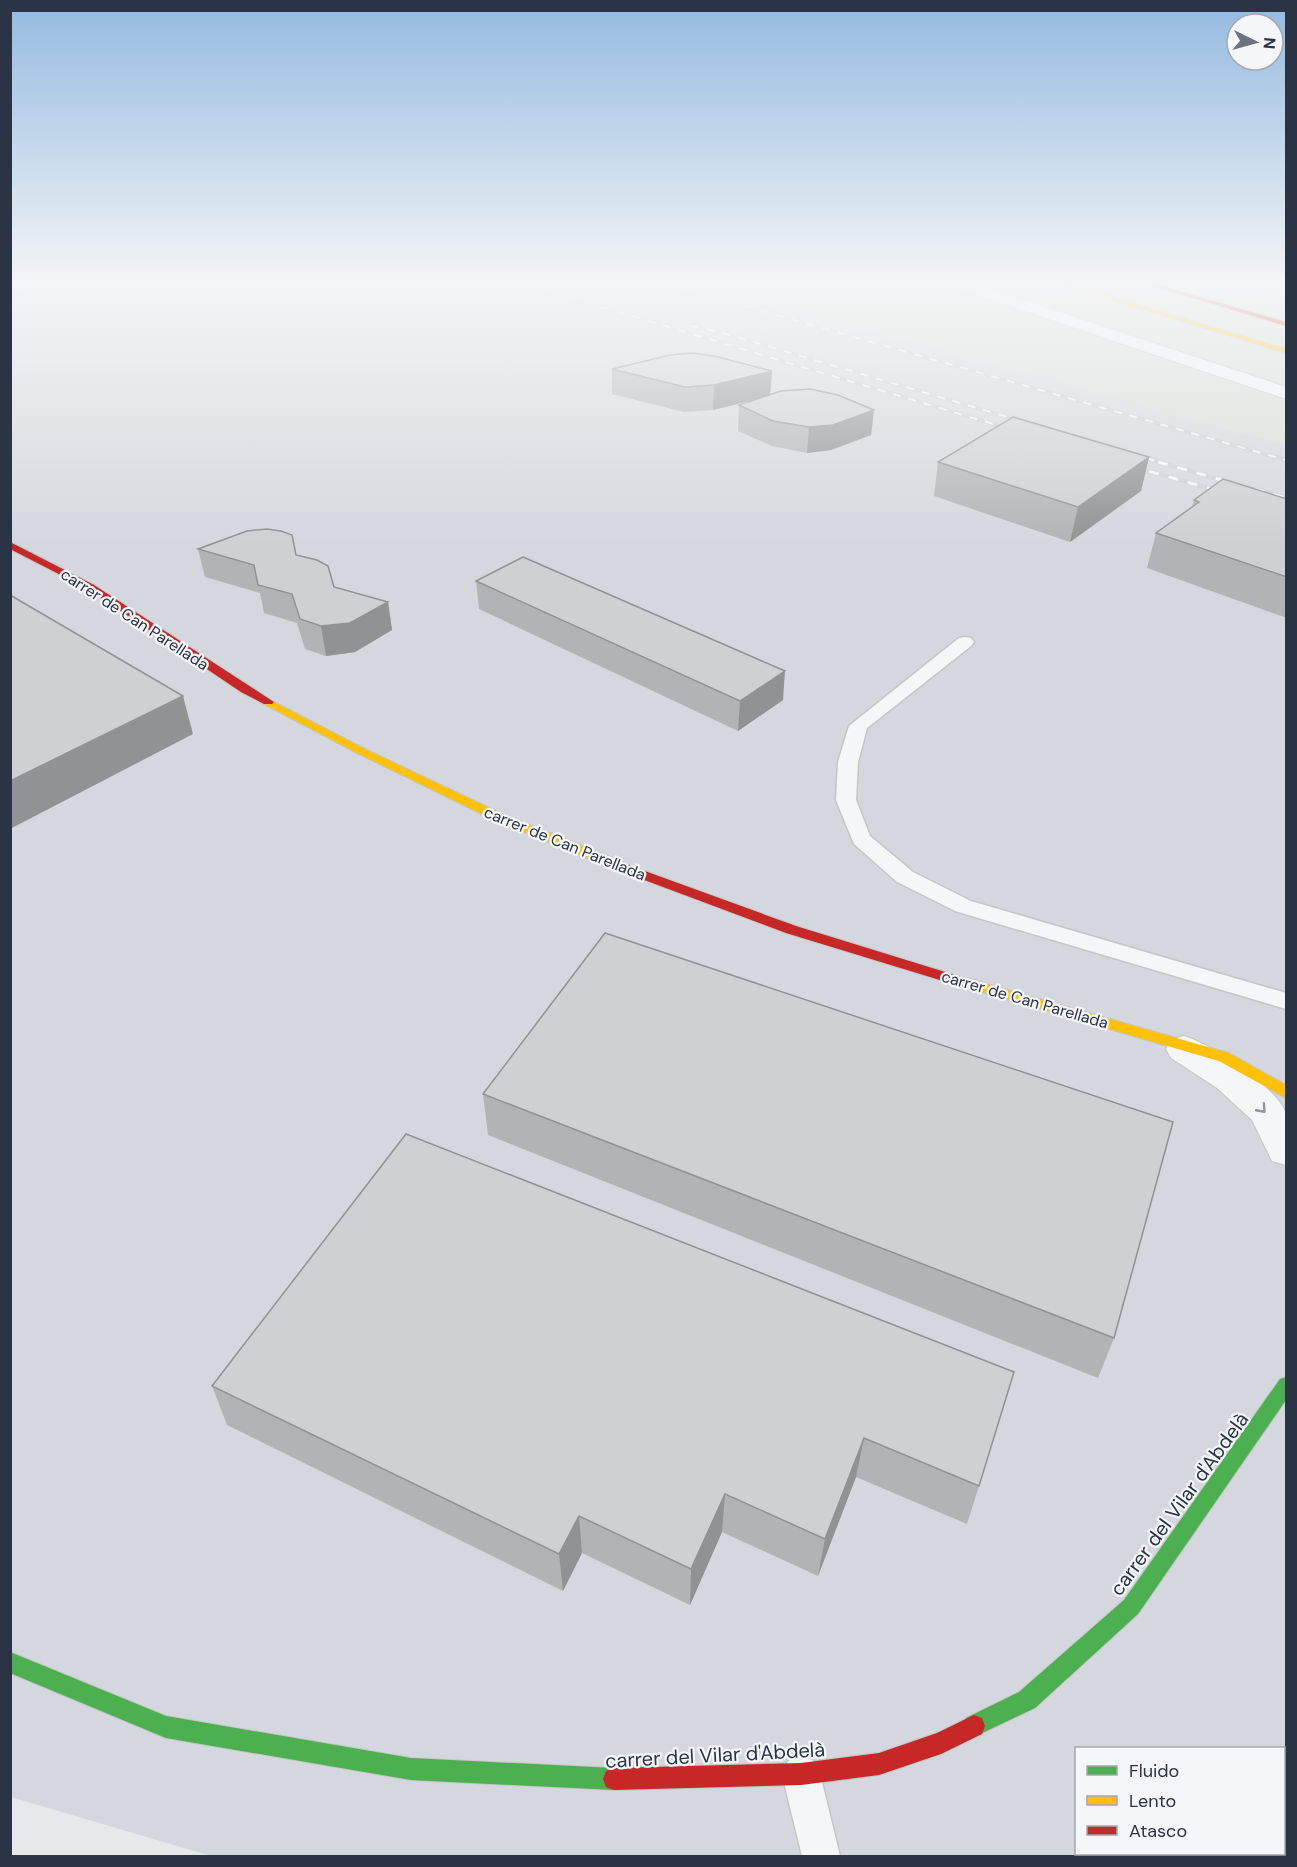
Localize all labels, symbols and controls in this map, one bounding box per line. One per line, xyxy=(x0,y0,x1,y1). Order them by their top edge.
north arrow xyxy=(1225,12,1285,72)
text: N xyxy=(1258,37,1280,50)
street label: carrer de Can Parellada xyxy=(57,564,213,675)
street label: carrer de Can Parellada xyxy=(481,801,649,886)
street label: carrer de Can Parellada xyxy=(939,966,1111,1033)
one-way arrow xyxy=(1255,1102,1266,1113)
street label: carrer del Vilar d'Abdelà xyxy=(1104,1407,1254,1601)
street label: carrer del Vilar d'Abdelà xyxy=(604,1736,826,1774)
legend xyxy=(1075,1747,1285,1855)
text: Fluido xyxy=(1129,1759,1179,1783)
text: Lento xyxy=(1129,1789,1176,1813)
text: Atasco xyxy=(1129,1819,1187,1843)

